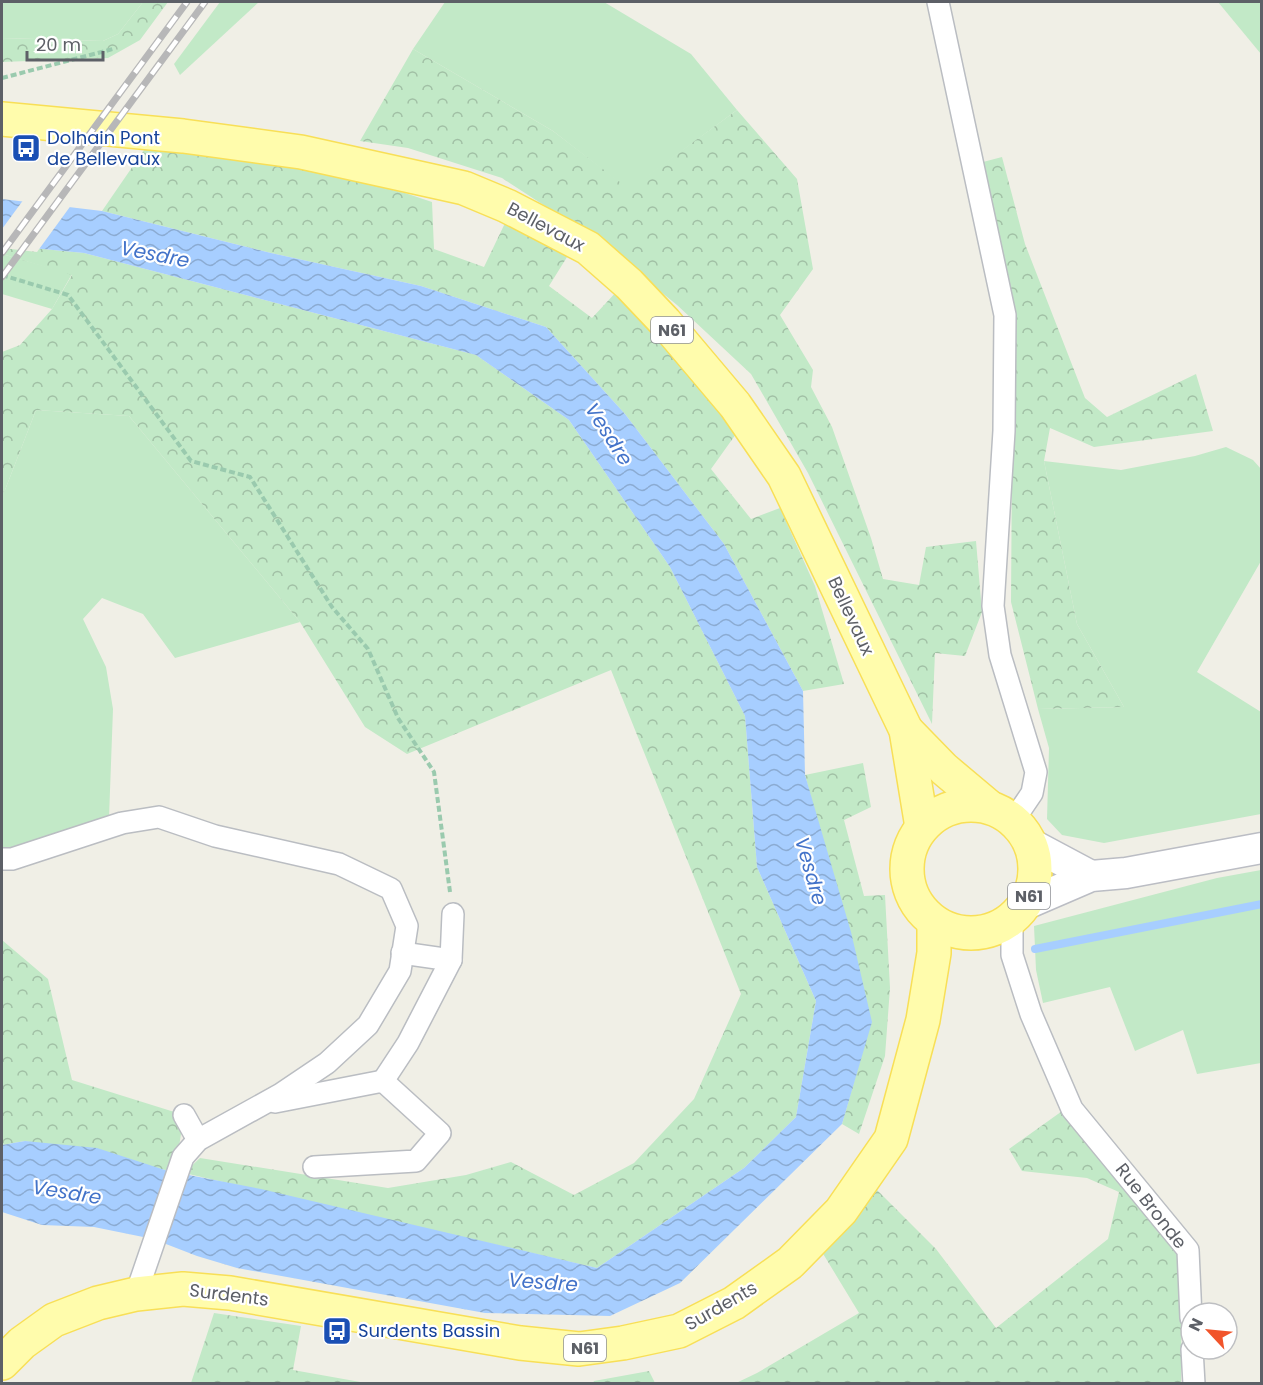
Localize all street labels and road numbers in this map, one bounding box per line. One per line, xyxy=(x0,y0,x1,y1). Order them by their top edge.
street label: Bellevaux xyxy=(503,196,590,258)
road number: N61 xyxy=(651,317,693,343)
street label: Bellevaux xyxy=(822,572,881,660)
road number: N61 xyxy=(1008,883,1050,909)
street label: Rue Bronde xyxy=(1110,1158,1193,1254)
street label: Surdents xyxy=(680,1275,761,1336)
street label: Surdents xyxy=(188,1277,270,1312)
road number: N61 xyxy=(564,1335,606,1361)

